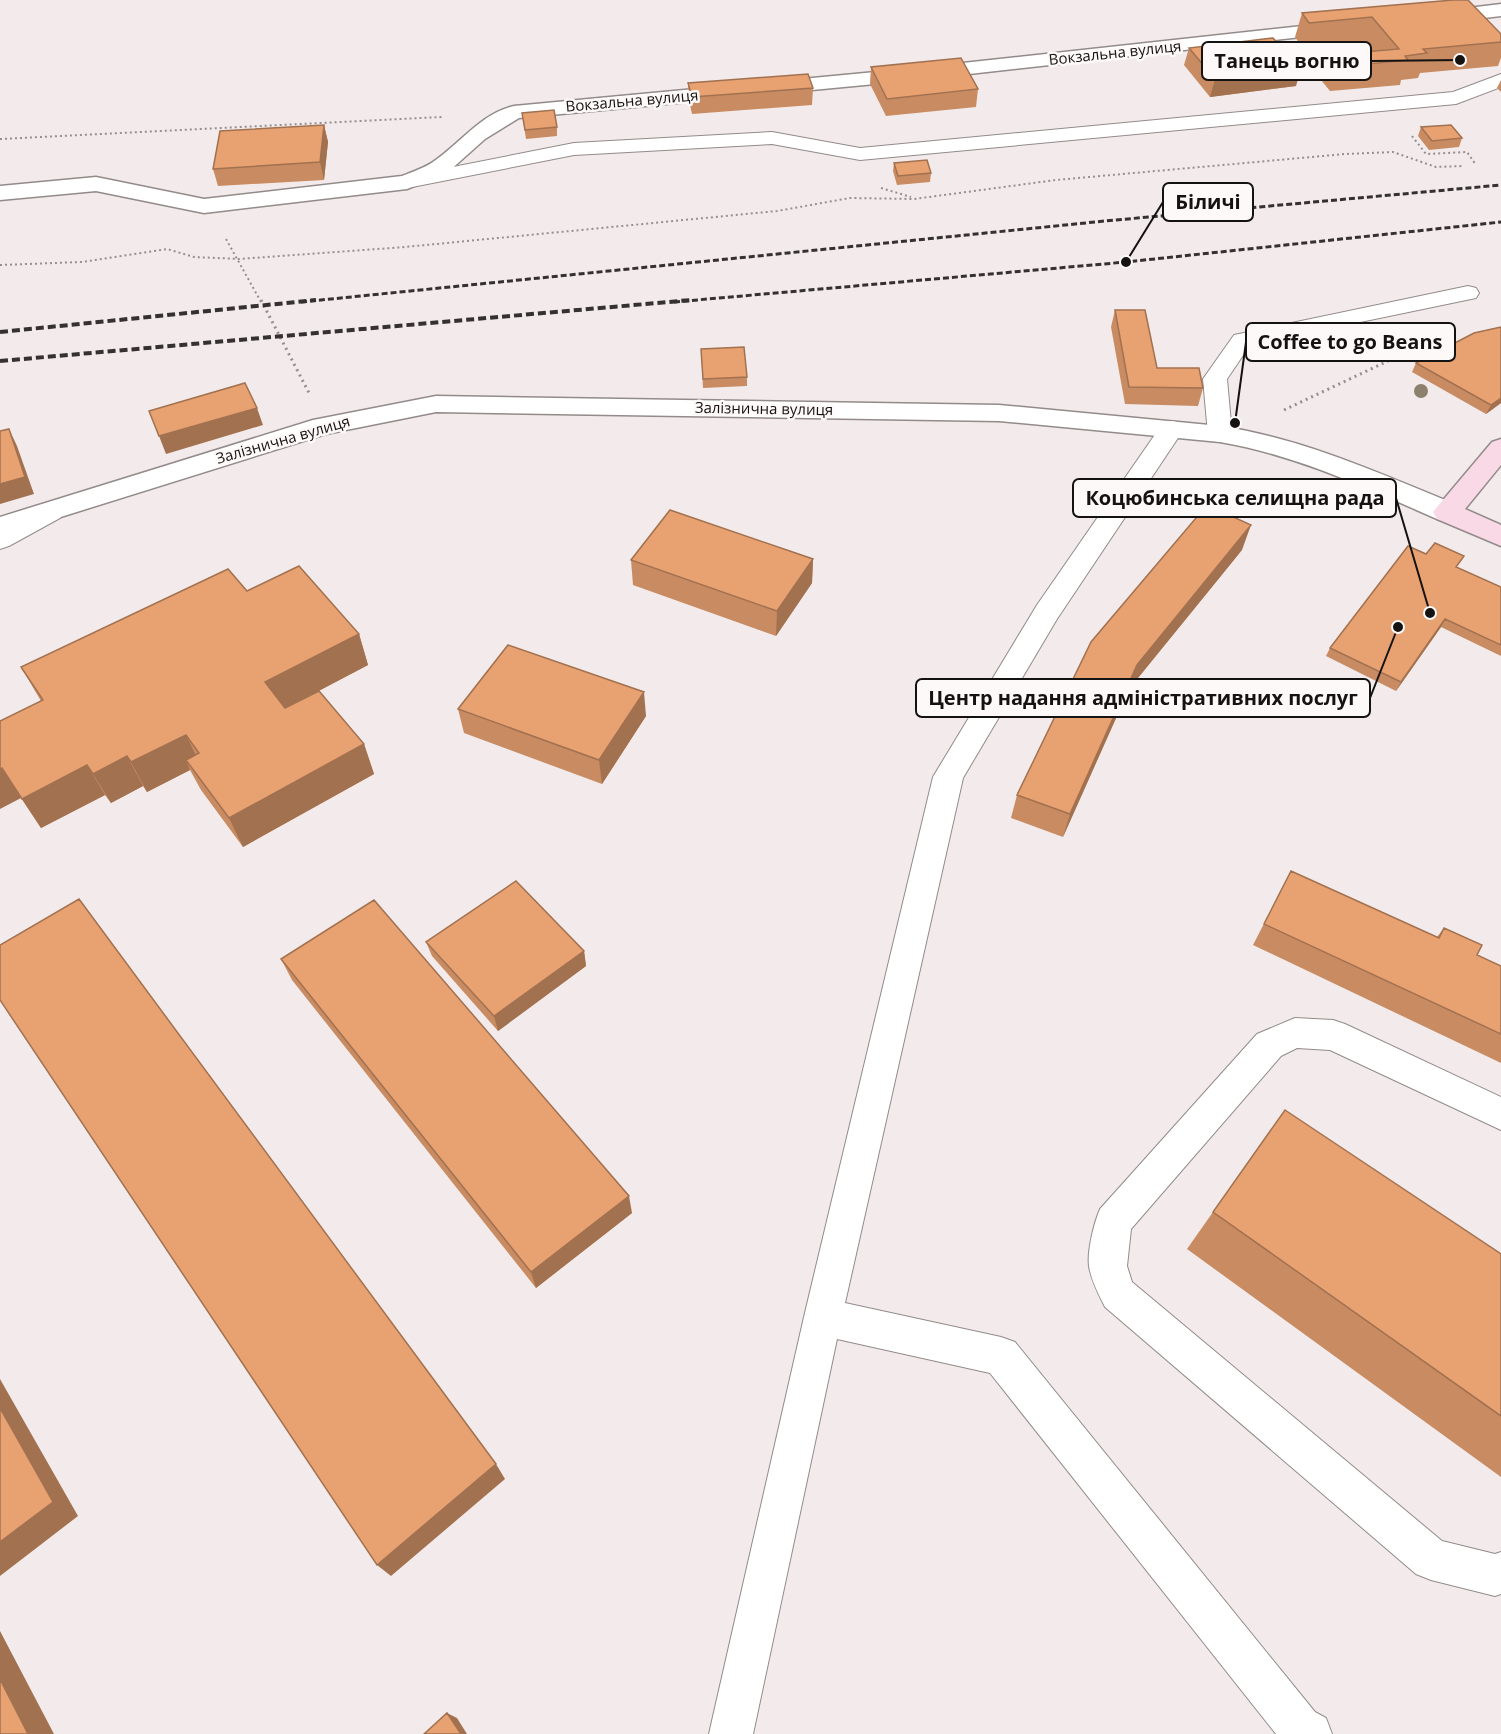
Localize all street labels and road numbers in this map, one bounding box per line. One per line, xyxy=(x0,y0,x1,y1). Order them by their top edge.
street label: Вокзальна вулиця xyxy=(1048,35,1182,69)
street label: Вокзальна вулиця xyxy=(565,84,699,116)
street label: Залізнична вулиця xyxy=(695,397,833,419)
street label: Залізнична вулиця xyxy=(213,410,352,468)

